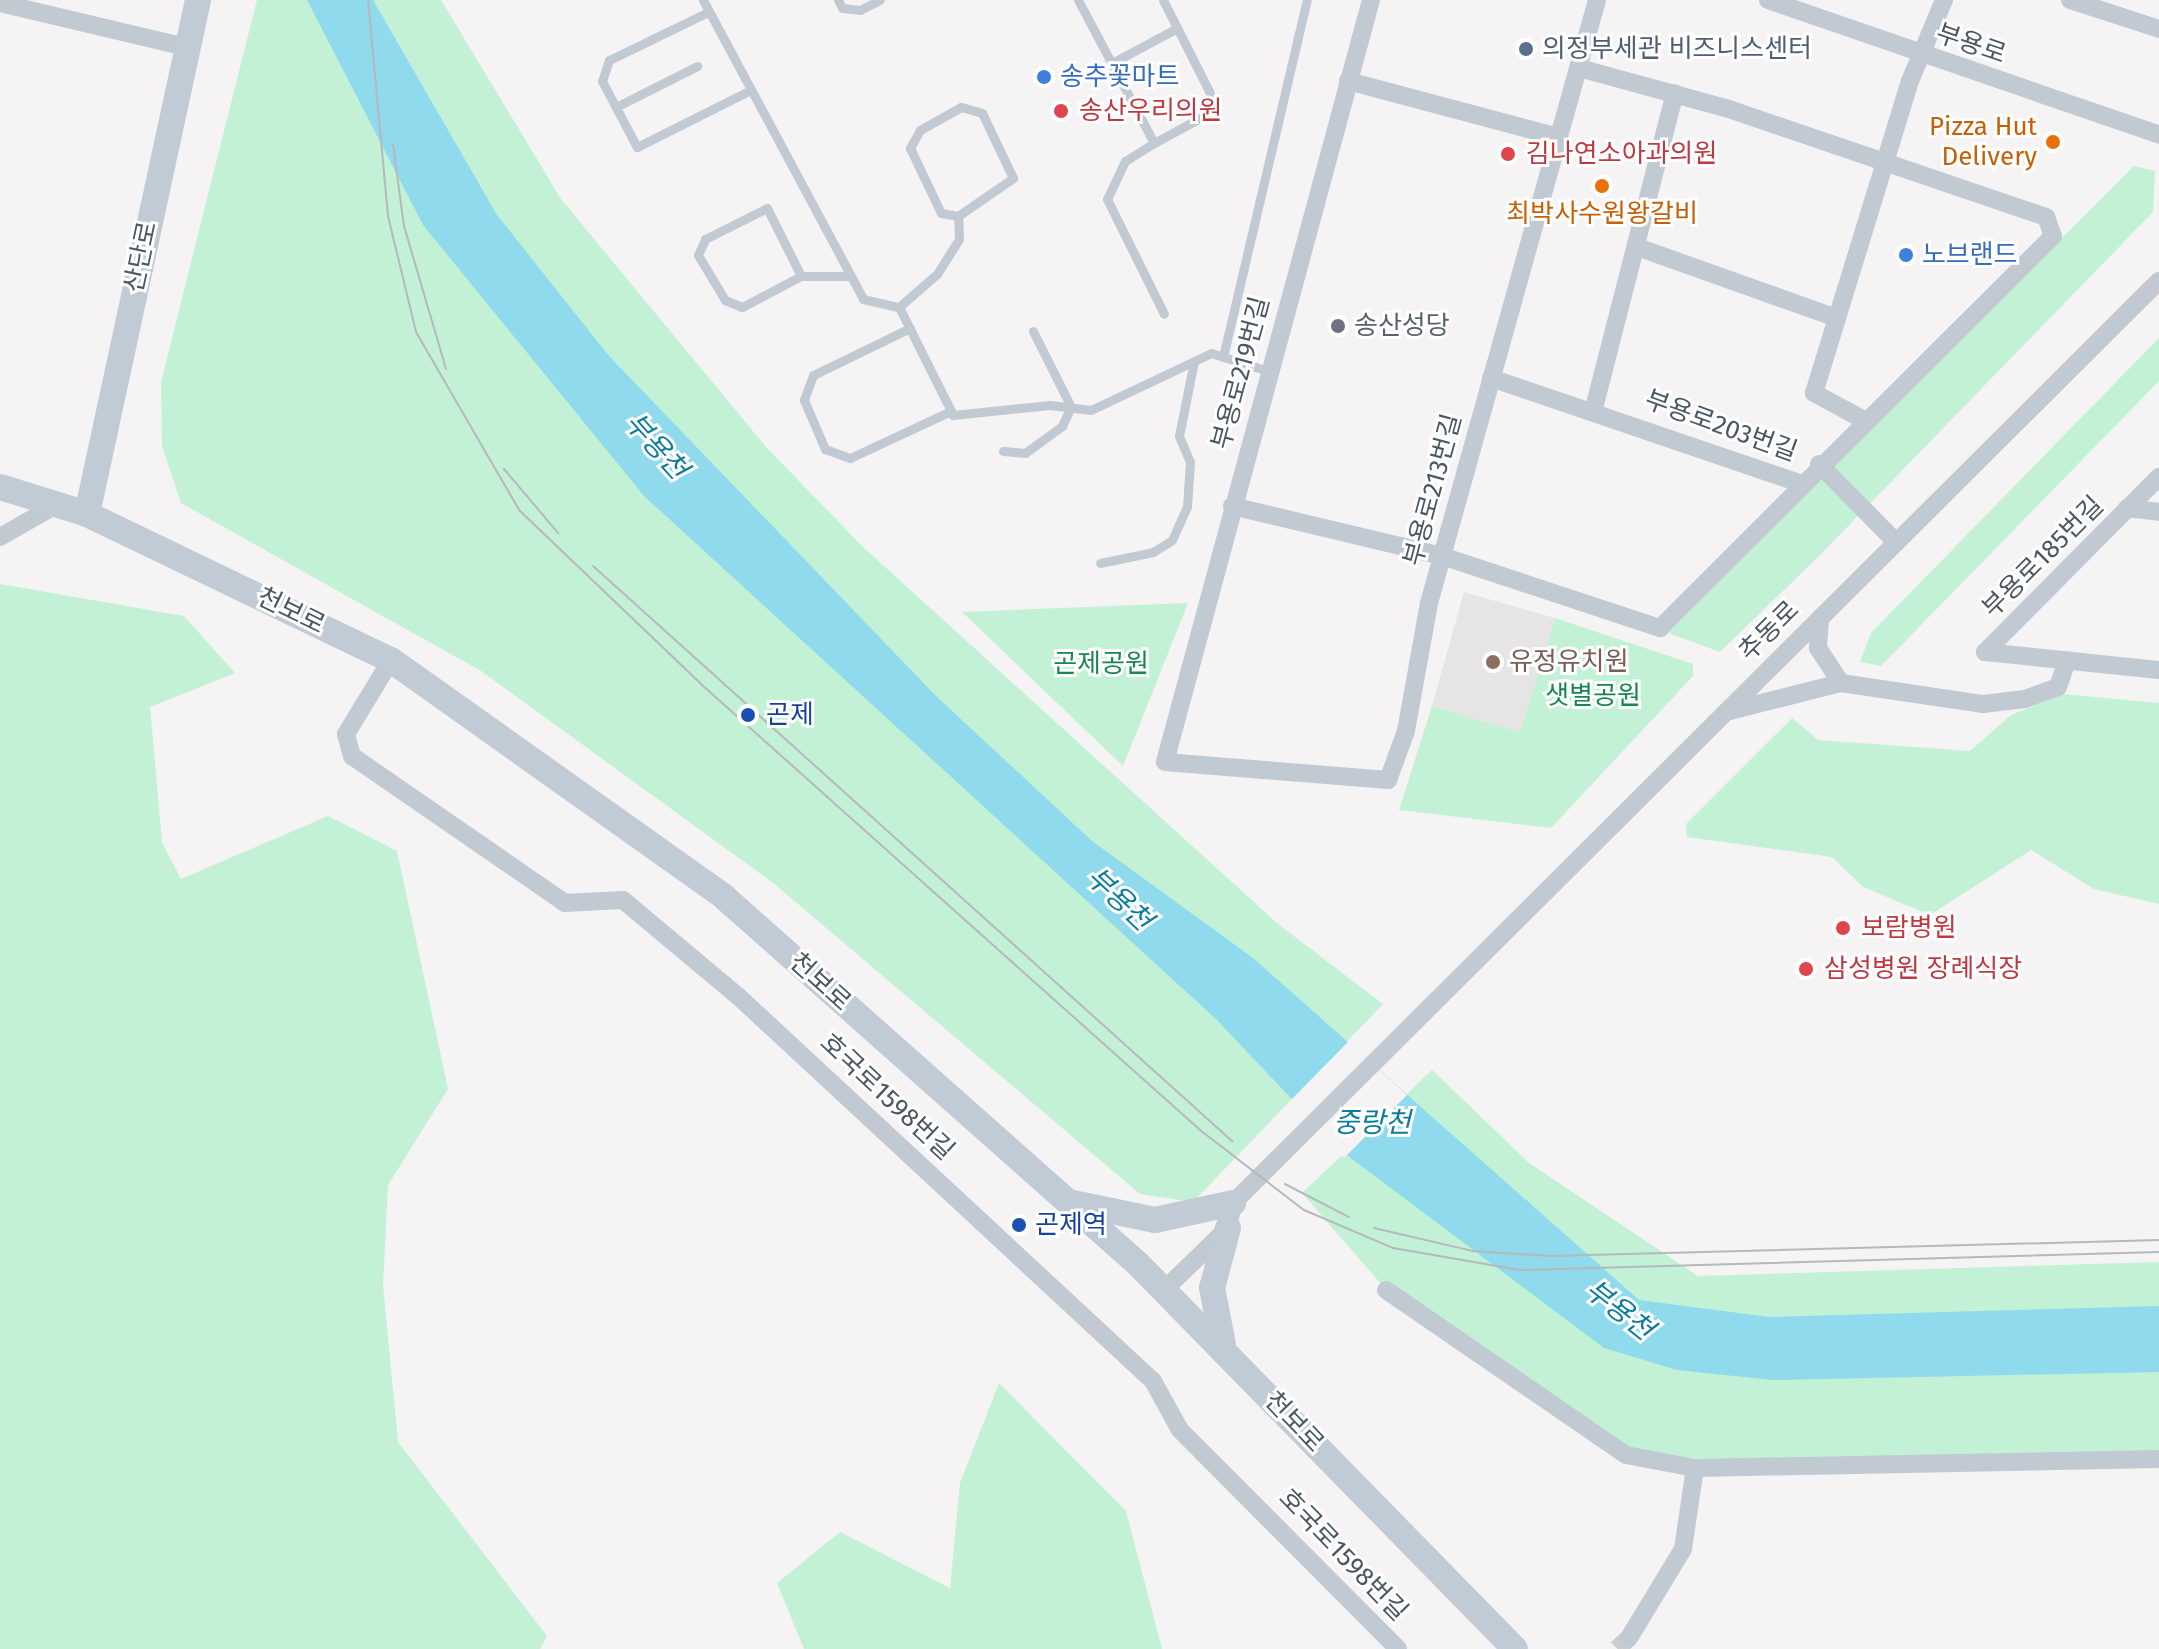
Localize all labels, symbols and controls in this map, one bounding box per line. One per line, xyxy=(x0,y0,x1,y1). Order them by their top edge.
street label: 부용로 xyxy=(1932,18,2010,70)
place label: 의정부세관 비즈니스센터 xyxy=(1542,33,1812,65)
marker: 의정부세관 비즈니스센터 xyxy=(1517,40,1535,58)
place label: 송추꽃마트 xyxy=(1060,61,1180,93)
marker: 송추꽃마트 xyxy=(1035,68,1053,86)
place label: 송산우리의원 xyxy=(1079,95,1223,127)
marker: 송산우리의원 xyxy=(1050,100,1072,122)
place label: Pizza Hut Delivery xyxy=(1929,111,2037,172)
marker: Pizza Hut Delivery xyxy=(2044,133,2062,151)
place label: 김나연소아과의원 xyxy=(1526,138,1717,170)
marker: 김나연소아과의원 xyxy=(1497,143,1519,165)
marker: 최박사수원왕갈비 xyxy=(1593,177,1611,195)
place label: 최박사수원왕갈비 xyxy=(1506,198,1698,230)
street label: 산단로 xyxy=(118,219,164,295)
place label: 노브랜드 xyxy=(1922,239,2018,271)
marker: 노브랜드 xyxy=(1897,246,1915,264)
street label: 부용로219번길 xyxy=(1206,293,1276,453)
place label: 송산성당 xyxy=(1354,310,1450,342)
marker: 송산성당 xyxy=(1329,317,1347,335)
street label: 부용로203번길 xyxy=(1641,384,1801,468)
water label: 부용천 xyxy=(618,406,694,486)
street label: 부용로213번길 xyxy=(1398,411,1468,569)
street label: 부용로185번길 xyxy=(1976,490,2110,624)
street label: 천보로 xyxy=(252,581,330,641)
street label: 추동로 xyxy=(1733,595,1805,667)
place label: 유정유치원 xyxy=(1509,646,1629,678)
park label: 곤제공원 xyxy=(1053,648,1149,680)
marker: 유정유치원 xyxy=(1484,653,1502,671)
park label: 샛별공원 xyxy=(1545,680,1641,712)
place label: 곤제 xyxy=(766,699,814,731)
marker: 곤제 xyxy=(737,704,759,726)
water label: 부용천 xyxy=(1079,860,1159,938)
place label: 보람병원 xyxy=(1861,912,1957,944)
marker: 보람병원 xyxy=(1832,917,1854,939)
street label: 천보로 xyxy=(783,946,857,1018)
place label: 삼성병원 장례식장 xyxy=(1824,953,2022,985)
marker: 삼성병원 장례식장 xyxy=(1795,958,1817,980)
street label: 호국로1598번길 xyxy=(814,1027,960,1167)
water label: 중랑천 xyxy=(1333,1106,1411,1140)
place label: 곤제역 xyxy=(1035,1209,1107,1241)
marker: 곤제역 xyxy=(1010,1216,1028,1234)
water label: 부용천 xyxy=(1578,1273,1660,1347)
street label: 천보로 xyxy=(1258,1385,1330,1459)
street label: 호국로1598번길 xyxy=(1272,1482,1414,1628)

